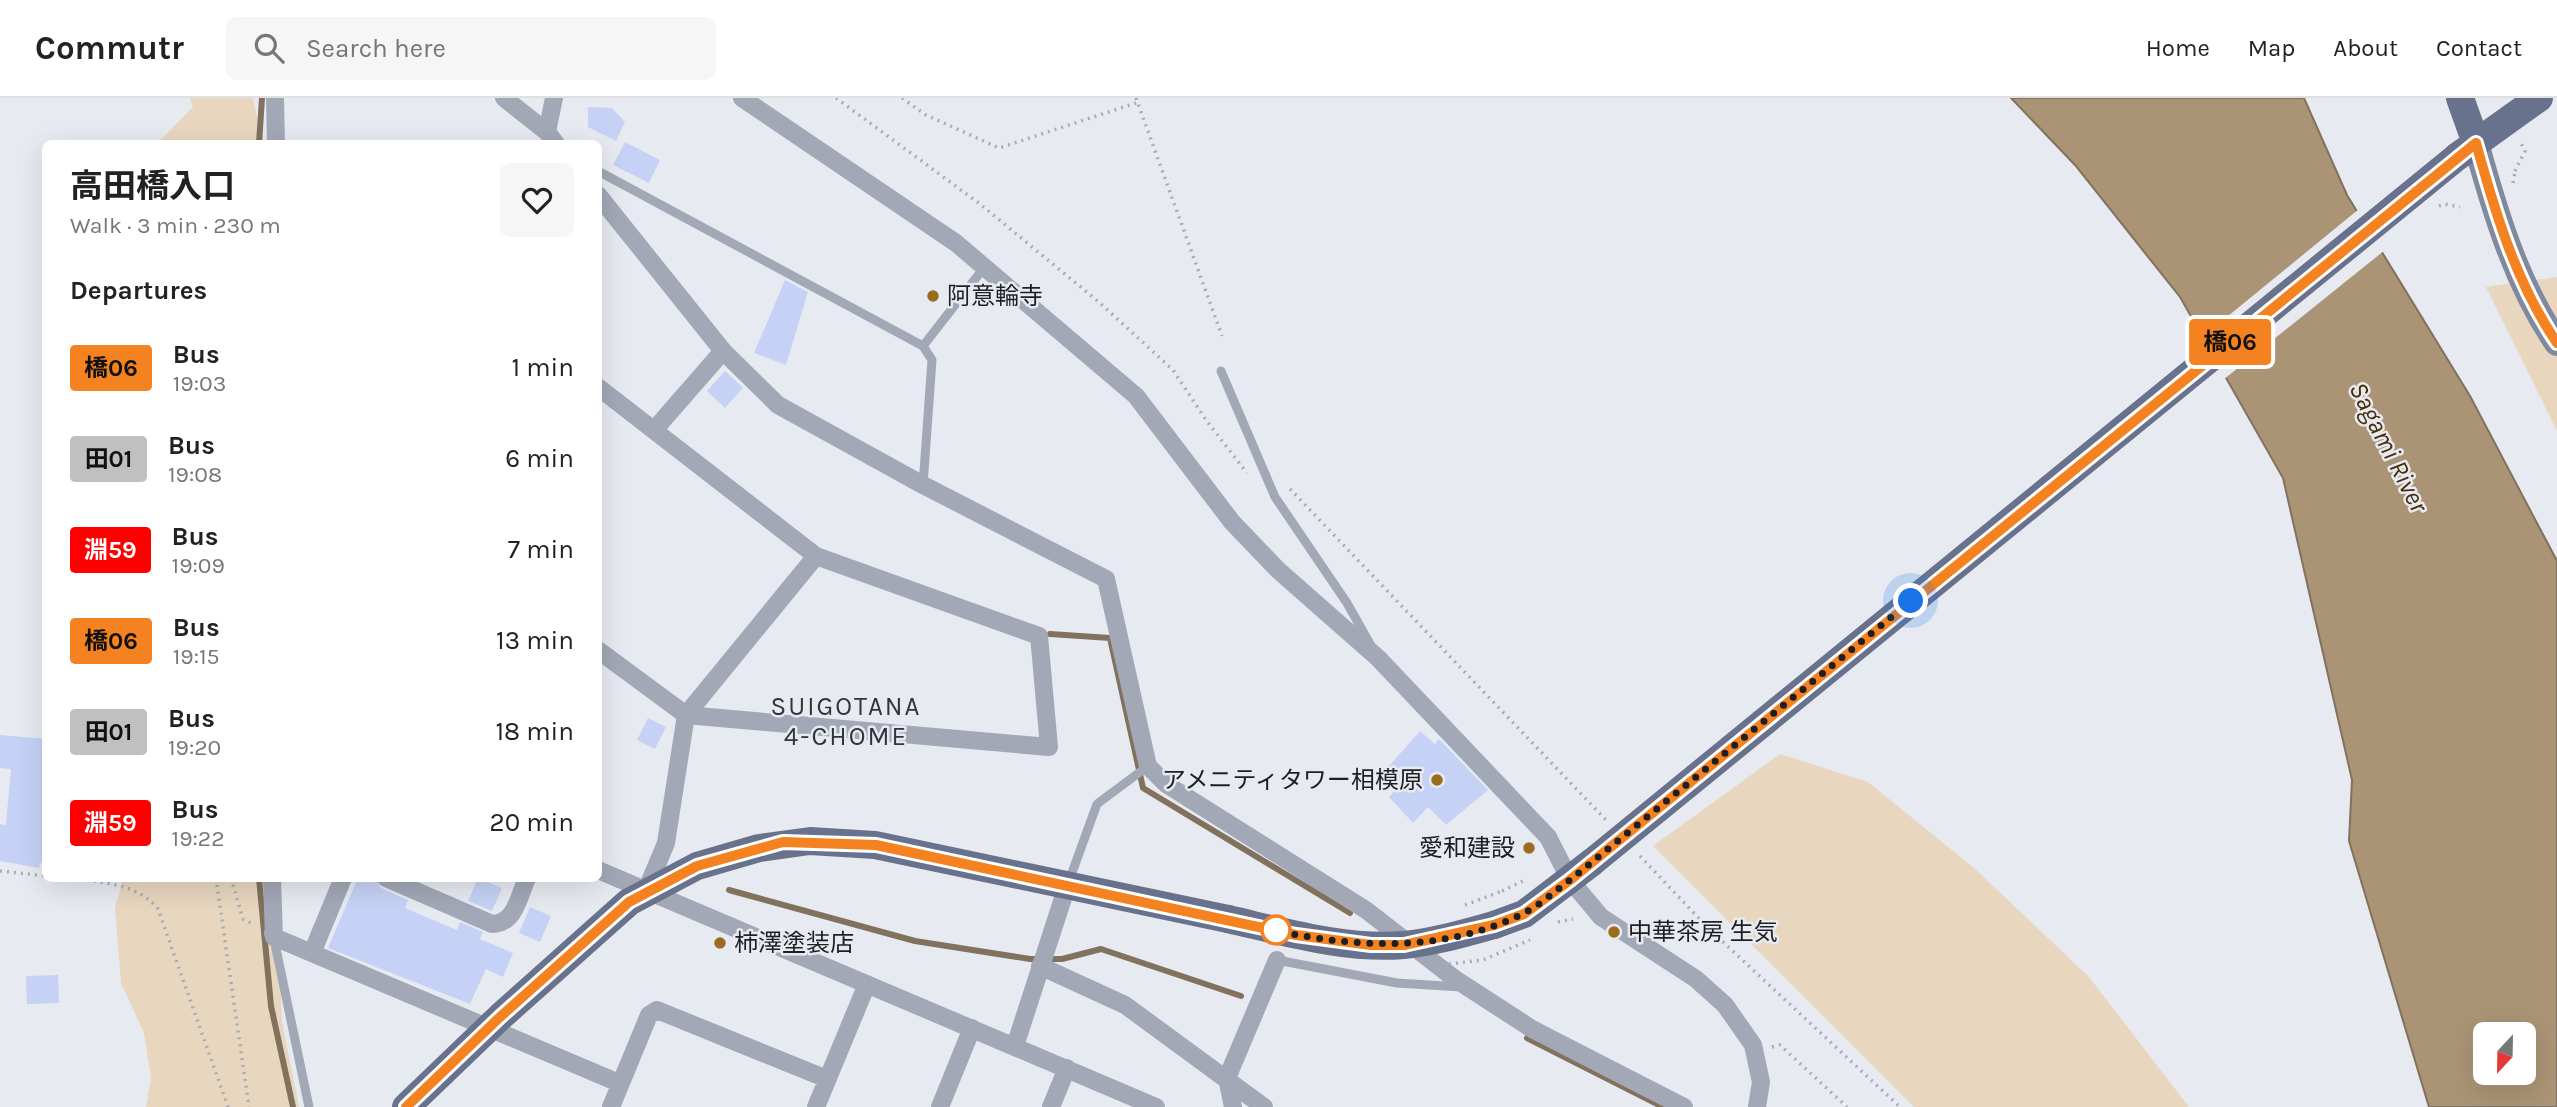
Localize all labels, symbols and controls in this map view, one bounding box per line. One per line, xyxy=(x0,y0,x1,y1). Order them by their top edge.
search box xyxy=(226,17,716,80)
text: Commutr xyxy=(35,29,184,67)
icon: search xyxy=(250,29,288,67)
text: Search here xyxy=(306,33,446,64)
text: Home xyxy=(2146,34,2210,62)
text: Map xyxy=(2248,34,2295,62)
text: About xyxy=(2333,34,2398,62)
text: Contact xyxy=(2436,34,2522,62)
button: heart xyxy=(500,163,574,237)
text: 高田橋入口 xyxy=(70,167,235,205)
text: Walk · 3 min · 230 m xyxy=(70,212,281,239)
text: Departures xyxy=(70,275,207,306)
place label: 阿意輪寺 xyxy=(947,282,1043,310)
marker: 阿意輪寺 xyxy=(925,288,941,304)
line badge: 橋06 xyxy=(2190,319,2270,365)
text: 橋06 xyxy=(2203,328,2257,356)
text: Bus xyxy=(173,339,220,370)
text: 1 min xyxy=(511,352,574,383)
text: 橋06 xyxy=(84,354,138,382)
text: 19:03 xyxy=(173,370,226,397)
water label: Sagami River xyxy=(2342,377,2435,519)
text: Bus xyxy=(168,430,215,461)
text: 6 min xyxy=(505,443,574,474)
text: 田01 xyxy=(85,445,132,473)
text: 19:08 xyxy=(168,461,222,488)
text: Bus xyxy=(172,521,218,552)
text: 7 min xyxy=(508,534,574,565)
text: 淵59 xyxy=(84,536,137,564)
text: 19:09 xyxy=(172,552,225,579)
your location xyxy=(1893,583,1928,618)
text: Bus xyxy=(173,612,220,643)
text: 13 min xyxy=(496,625,574,656)
text: 橋06 xyxy=(84,627,138,655)
text: 19:15 xyxy=(173,643,220,670)
district label: SUIGOTANA 4-CHOME xyxy=(770,691,922,752)
text: Bus xyxy=(168,703,215,734)
text: 18 min xyxy=(495,716,574,747)
text: 田01 xyxy=(85,718,132,746)
text: 19:20 xyxy=(168,734,221,761)
place label: アメニティタワー相模原 xyxy=(1162,766,1423,794)
marker: アメニティタワー相模原 xyxy=(1429,772,1445,788)
text: Bus xyxy=(172,794,218,825)
text: 20 min xyxy=(490,807,574,838)
text: 淵59 xyxy=(84,809,137,837)
text: 19:22 xyxy=(172,825,225,852)
place label: 愛和建設 xyxy=(1419,834,1515,862)
marker: 愛和建設 xyxy=(1521,840,1537,856)
unlabelled marker xyxy=(1261,915,1291,945)
place label: 中華茶房 生気 xyxy=(1628,918,1778,946)
marker: 中華茶房 生気 xyxy=(1606,924,1622,940)
place label: 柿澤塗装店 xyxy=(734,929,854,957)
marker: 柿澤塗装店 xyxy=(712,935,728,951)
north arrow xyxy=(2473,1022,2536,1085)
map controls xyxy=(2473,1022,2536,1085)

